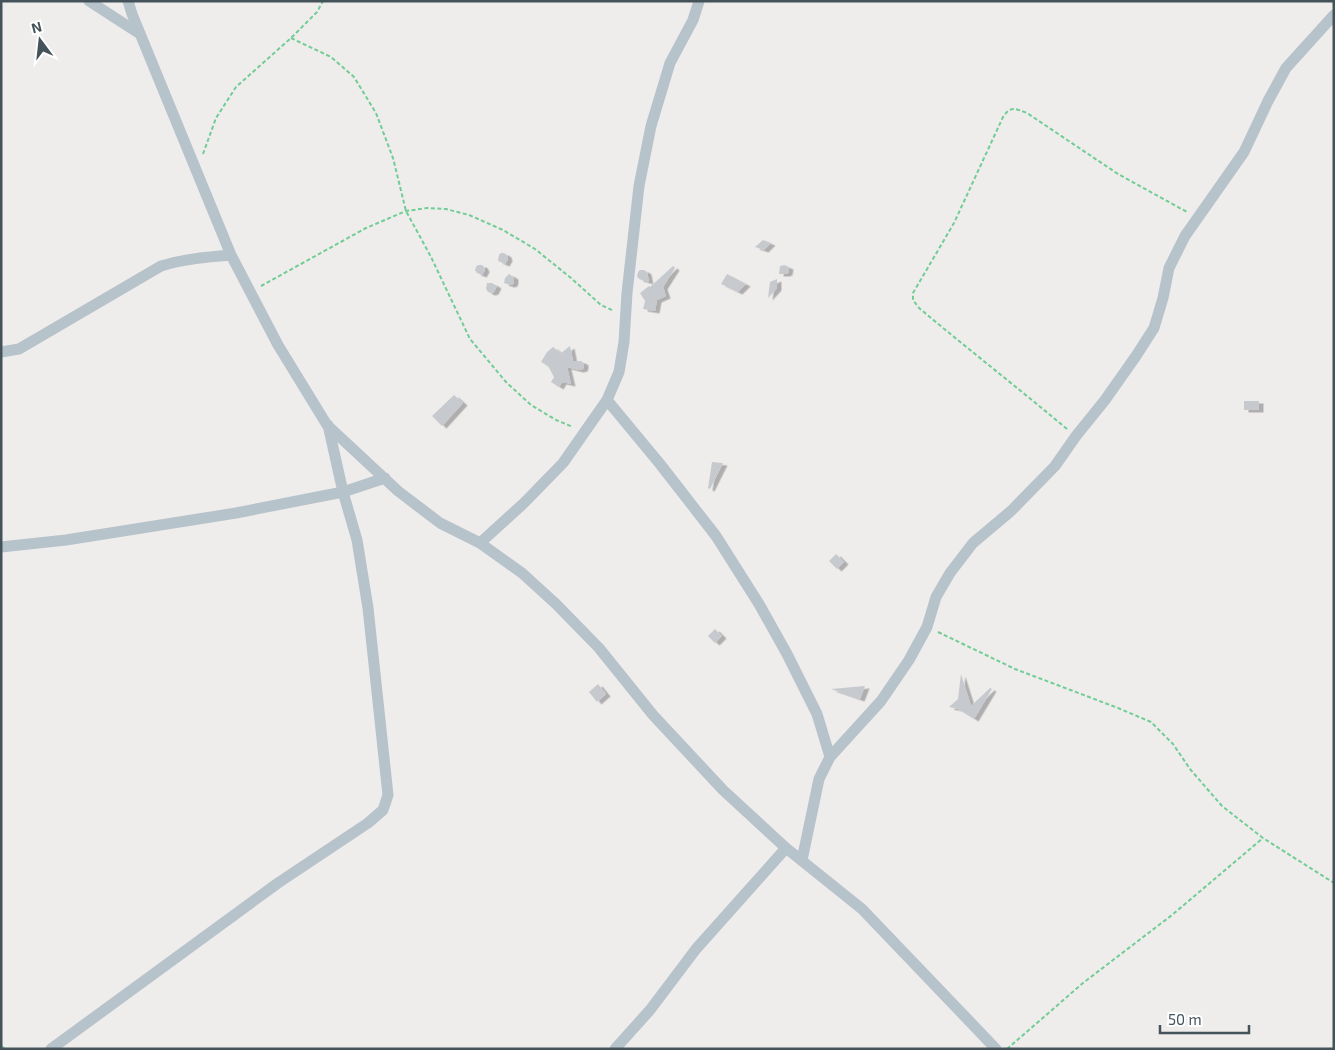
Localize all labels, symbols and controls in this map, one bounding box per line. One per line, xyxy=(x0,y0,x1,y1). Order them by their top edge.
north arrow xyxy=(15,15,65,65)
text: N xyxy=(29,17,44,36)
scale bar xyxy=(1160,1002,1249,1034)
text: 50 m xyxy=(1168,1010,1202,1028)

